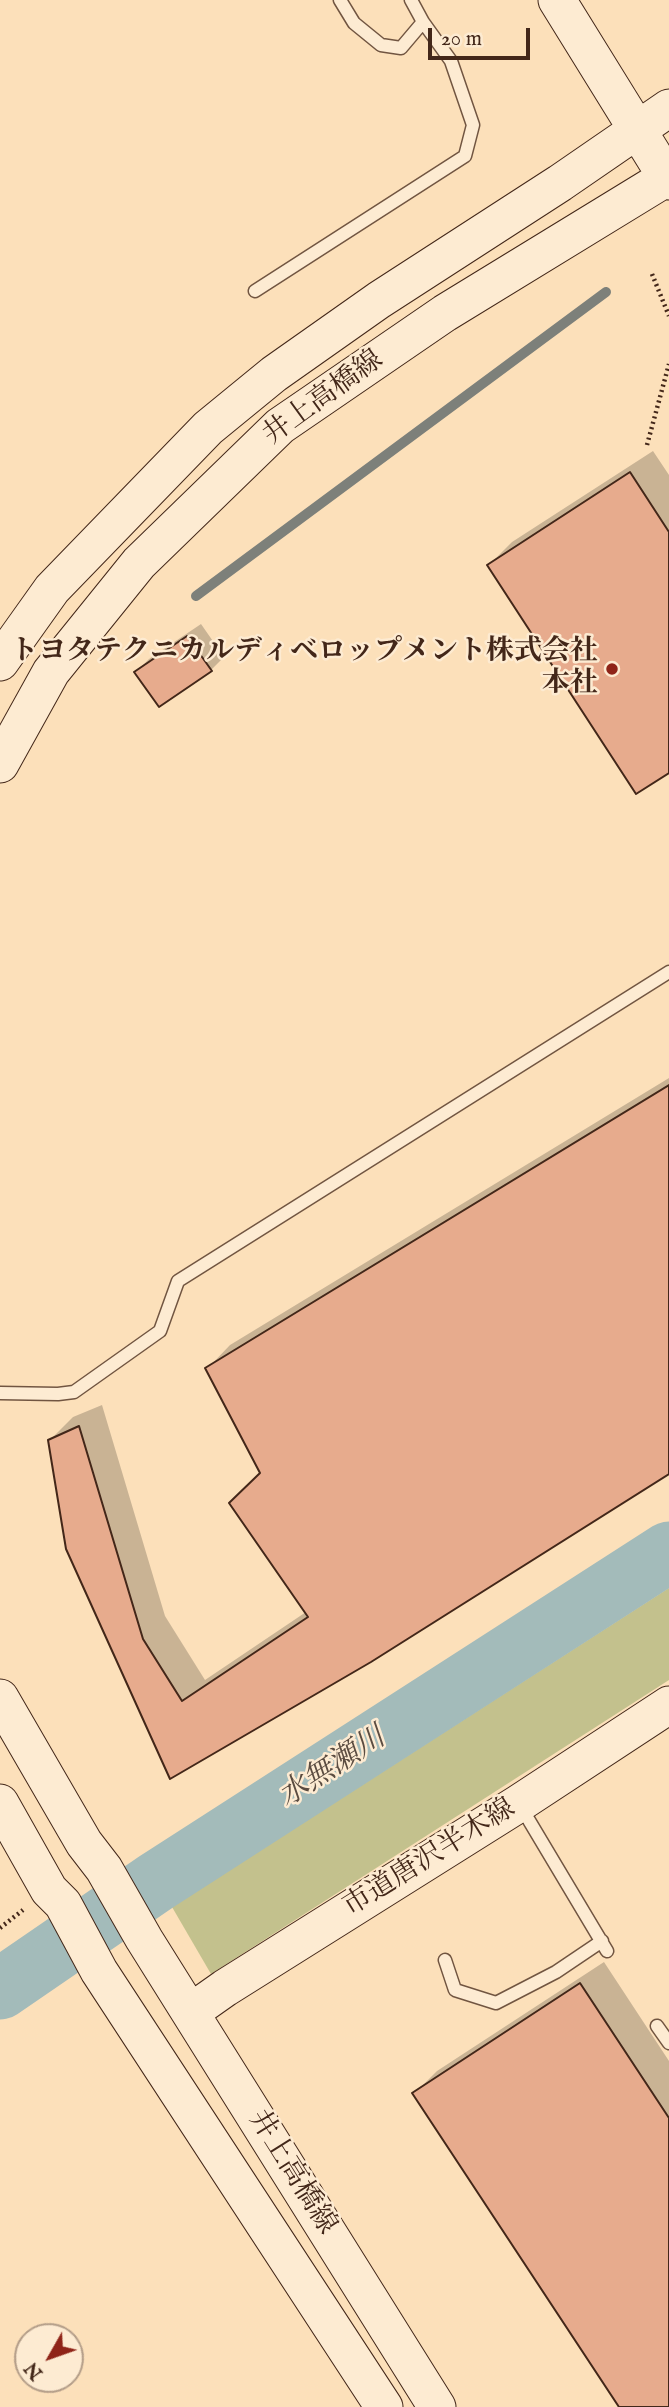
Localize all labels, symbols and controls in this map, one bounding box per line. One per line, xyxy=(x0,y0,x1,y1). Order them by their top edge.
scale bar xyxy=(431,14,532,58)
text: 20 m xyxy=(441,26,482,53)
street label: 井上高橋線 xyxy=(257,344,391,454)
place label: トヨタテクニカルディベロップメント株式会社 本社 xyxy=(10,636,598,702)
marker: トヨタテクニカルディベロップメント株式会社 本社 xyxy=(604,661,620,677)
water label: 水無瀬川 xyxy=(273,1721,393,1817)
street label: 市道唐沢半木線 xyxy=(338,1793,522,1925)
street label: 井上高橋線 xyxy=(240,2105,342,2241)
north arrow xyxy=(14,2323,84,2393)
text: N xyxy=(20,2356,49,2384)

